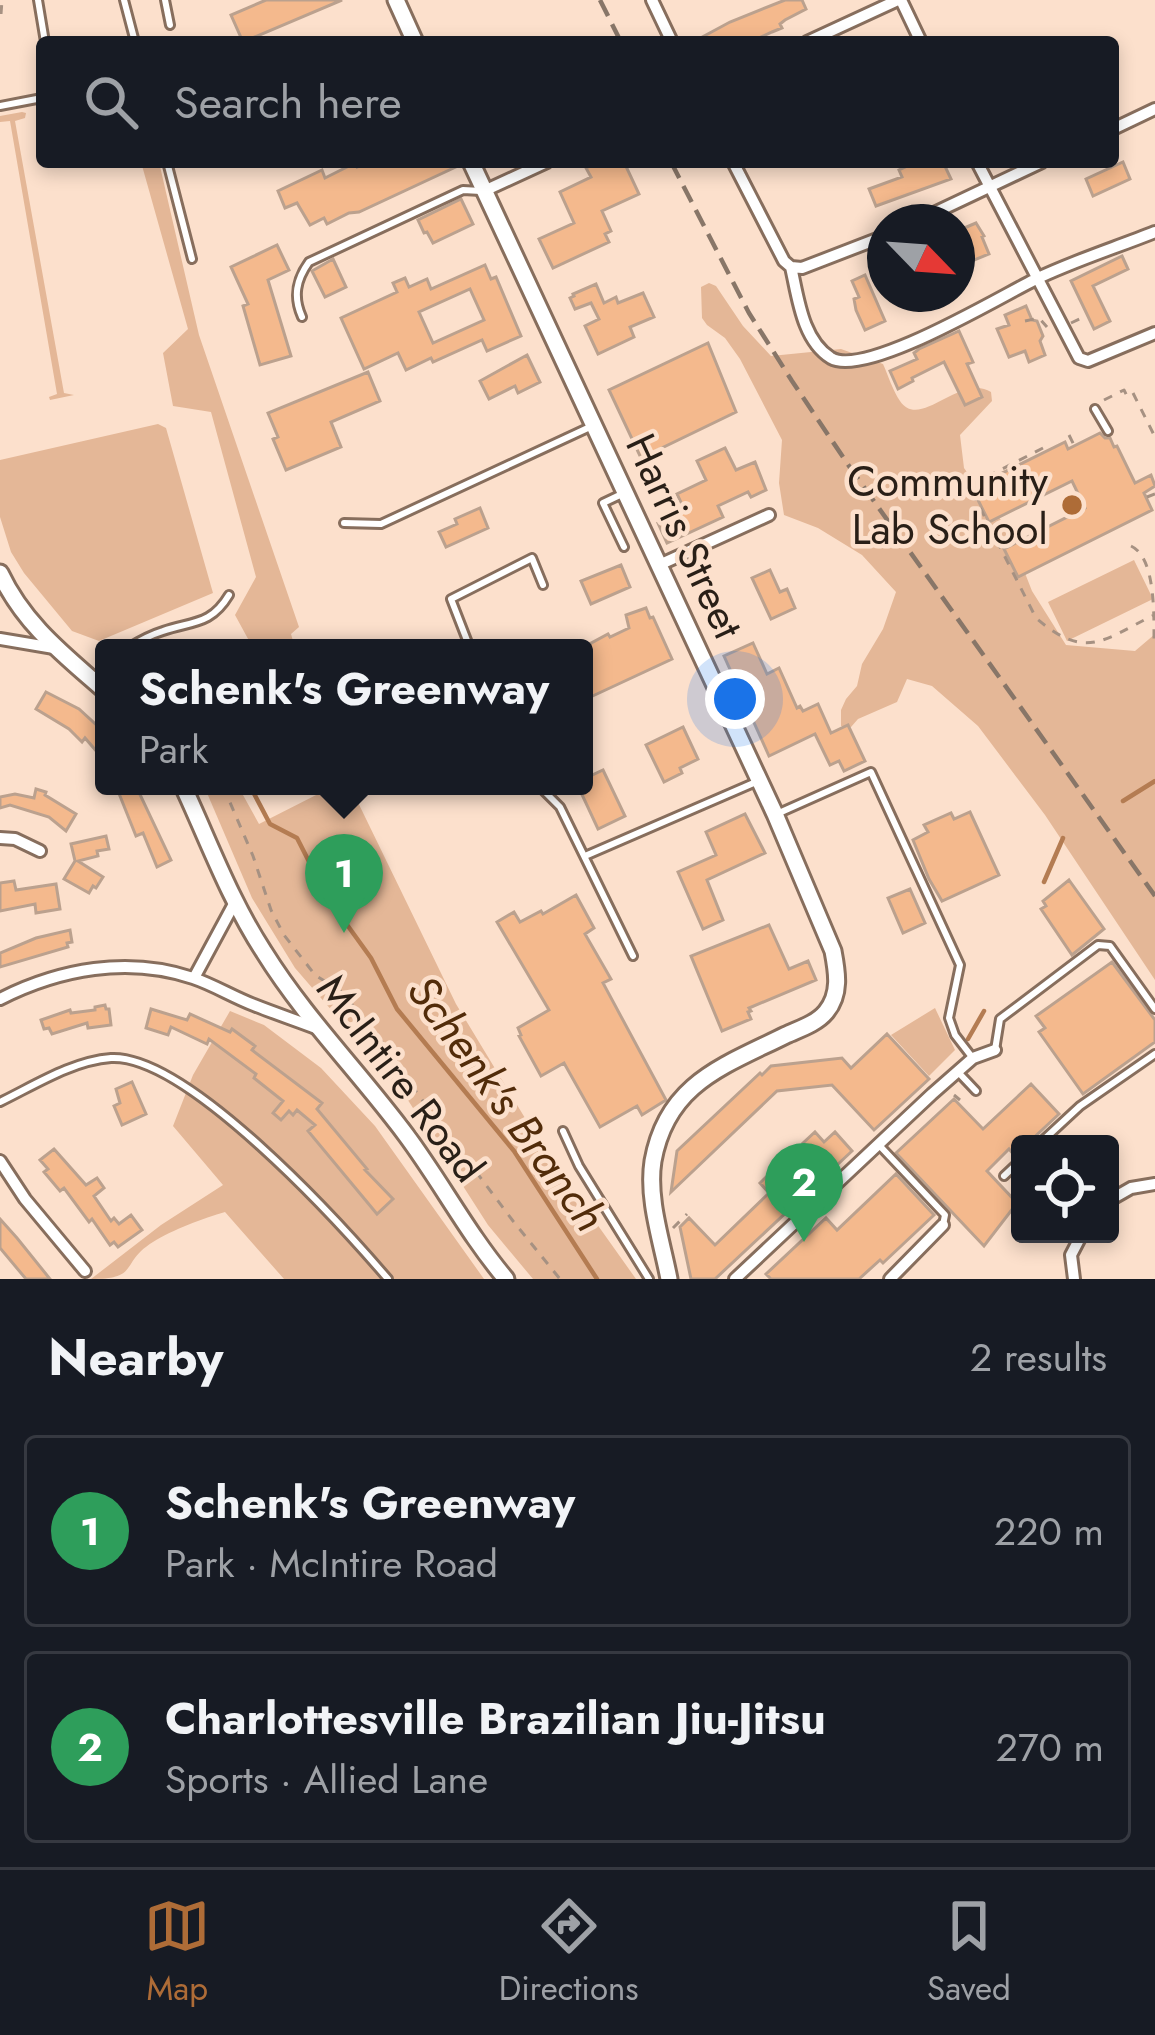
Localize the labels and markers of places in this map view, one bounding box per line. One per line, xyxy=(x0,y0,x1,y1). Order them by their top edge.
place label: Community Lab School xyxy=(847,451,1049,560)
marker: Community Lab School xyxy=(1059,492,1085,518)
pin: 1 xyxy=(305,834,383,933)
pin: 2 xyxy=(765,1143,843,1242)

